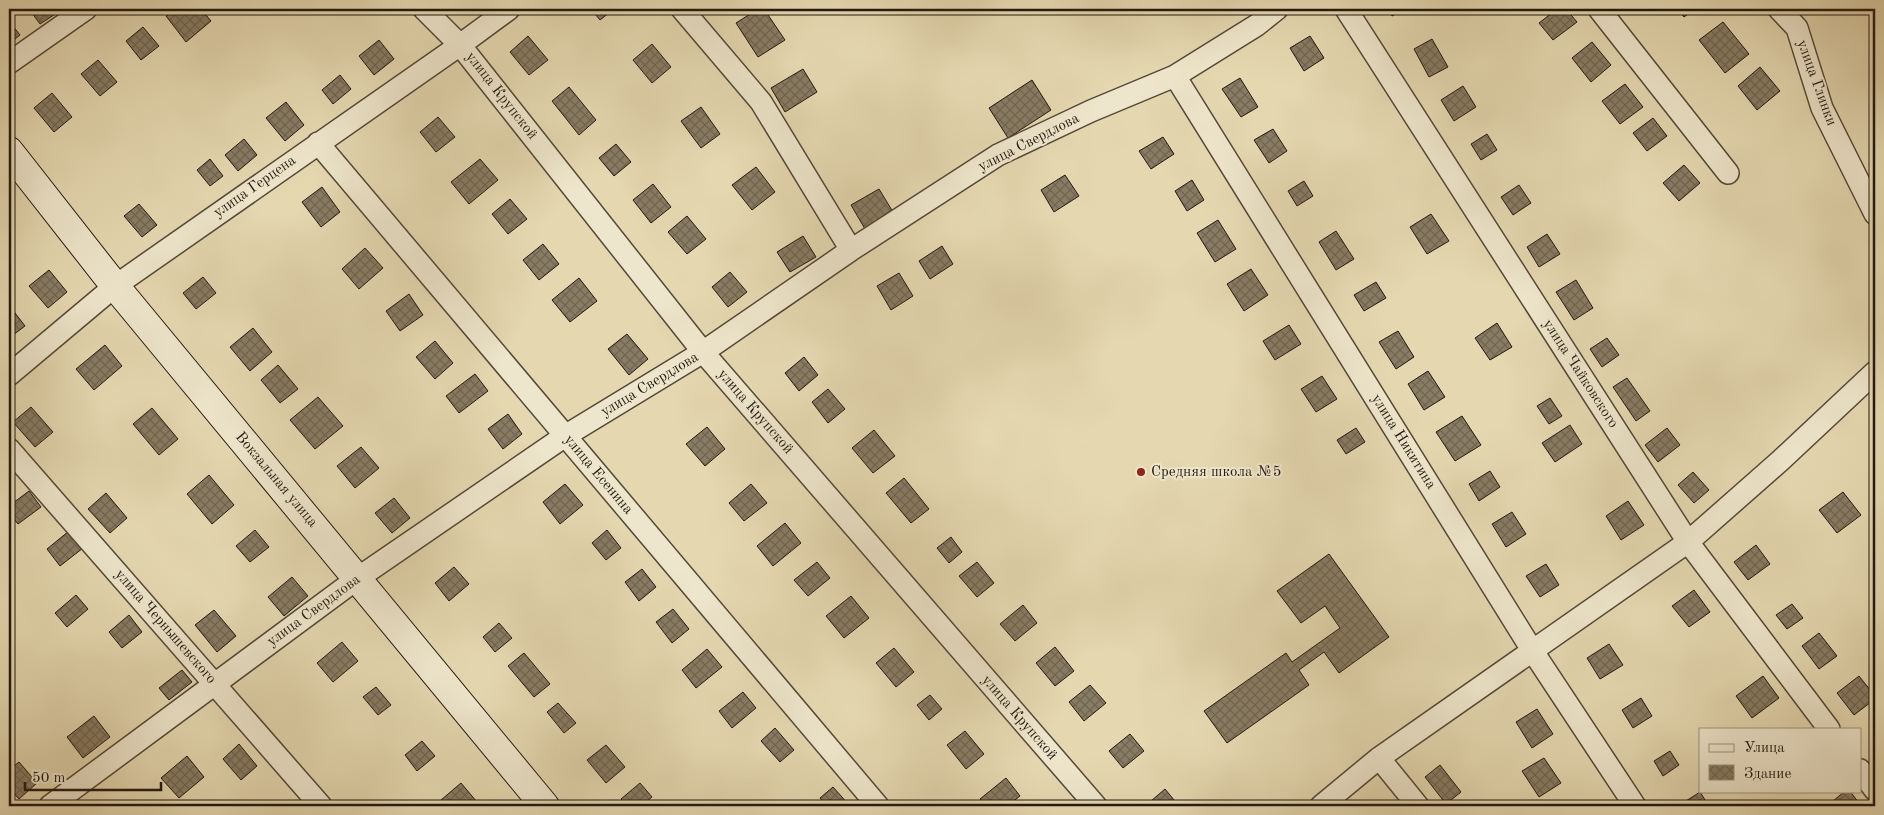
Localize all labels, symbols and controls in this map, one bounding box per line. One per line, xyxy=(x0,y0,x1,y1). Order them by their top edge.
street label: улица Глинки xyxy=(1794,38,1838,128)
street label: улица Крупской xyxy=(462,49,540,143)
street label: улица Свердлова xyxy=(976,111,1082,175)
street label: улица Герцена xyxy=(211,153,299,221)
street label: улица Чайковского xyxy=(1539,317,1621,431)
street label: улица Свердлова xyxy=(599,350,702,420)
street label: улица Крупской xyxy=(714,367,796,457)
street label: улица Никитина xyxy=(1368,392,1439,493)
street label: Вокзальная улица xyxy=(232,430,320,531)
street label: улица Есенина xyxy=(561,433,636,518)
place label: Средняя школа №5 xyxy=(1151,465,1281,480)
marker: Средняя школа №5 xyxy=(1135,466,1147,478)
street label: улица Чернышевского xyxy=(112,567,218,687)
street label: улица Свердлова xyxy=(265,572,364,650)
street label: улица Крупской xyxy=(978,673,1060,763)
legend xyxy=(1699,728,1862,792)
text: Улица xyxy=(1744,741,1785,756)
scale bar xyxy=(25,760,161,792)
text: Здание xyxy=(1744,767,1791,782)
text: 50 m xyxy=(32,771,66,786)

